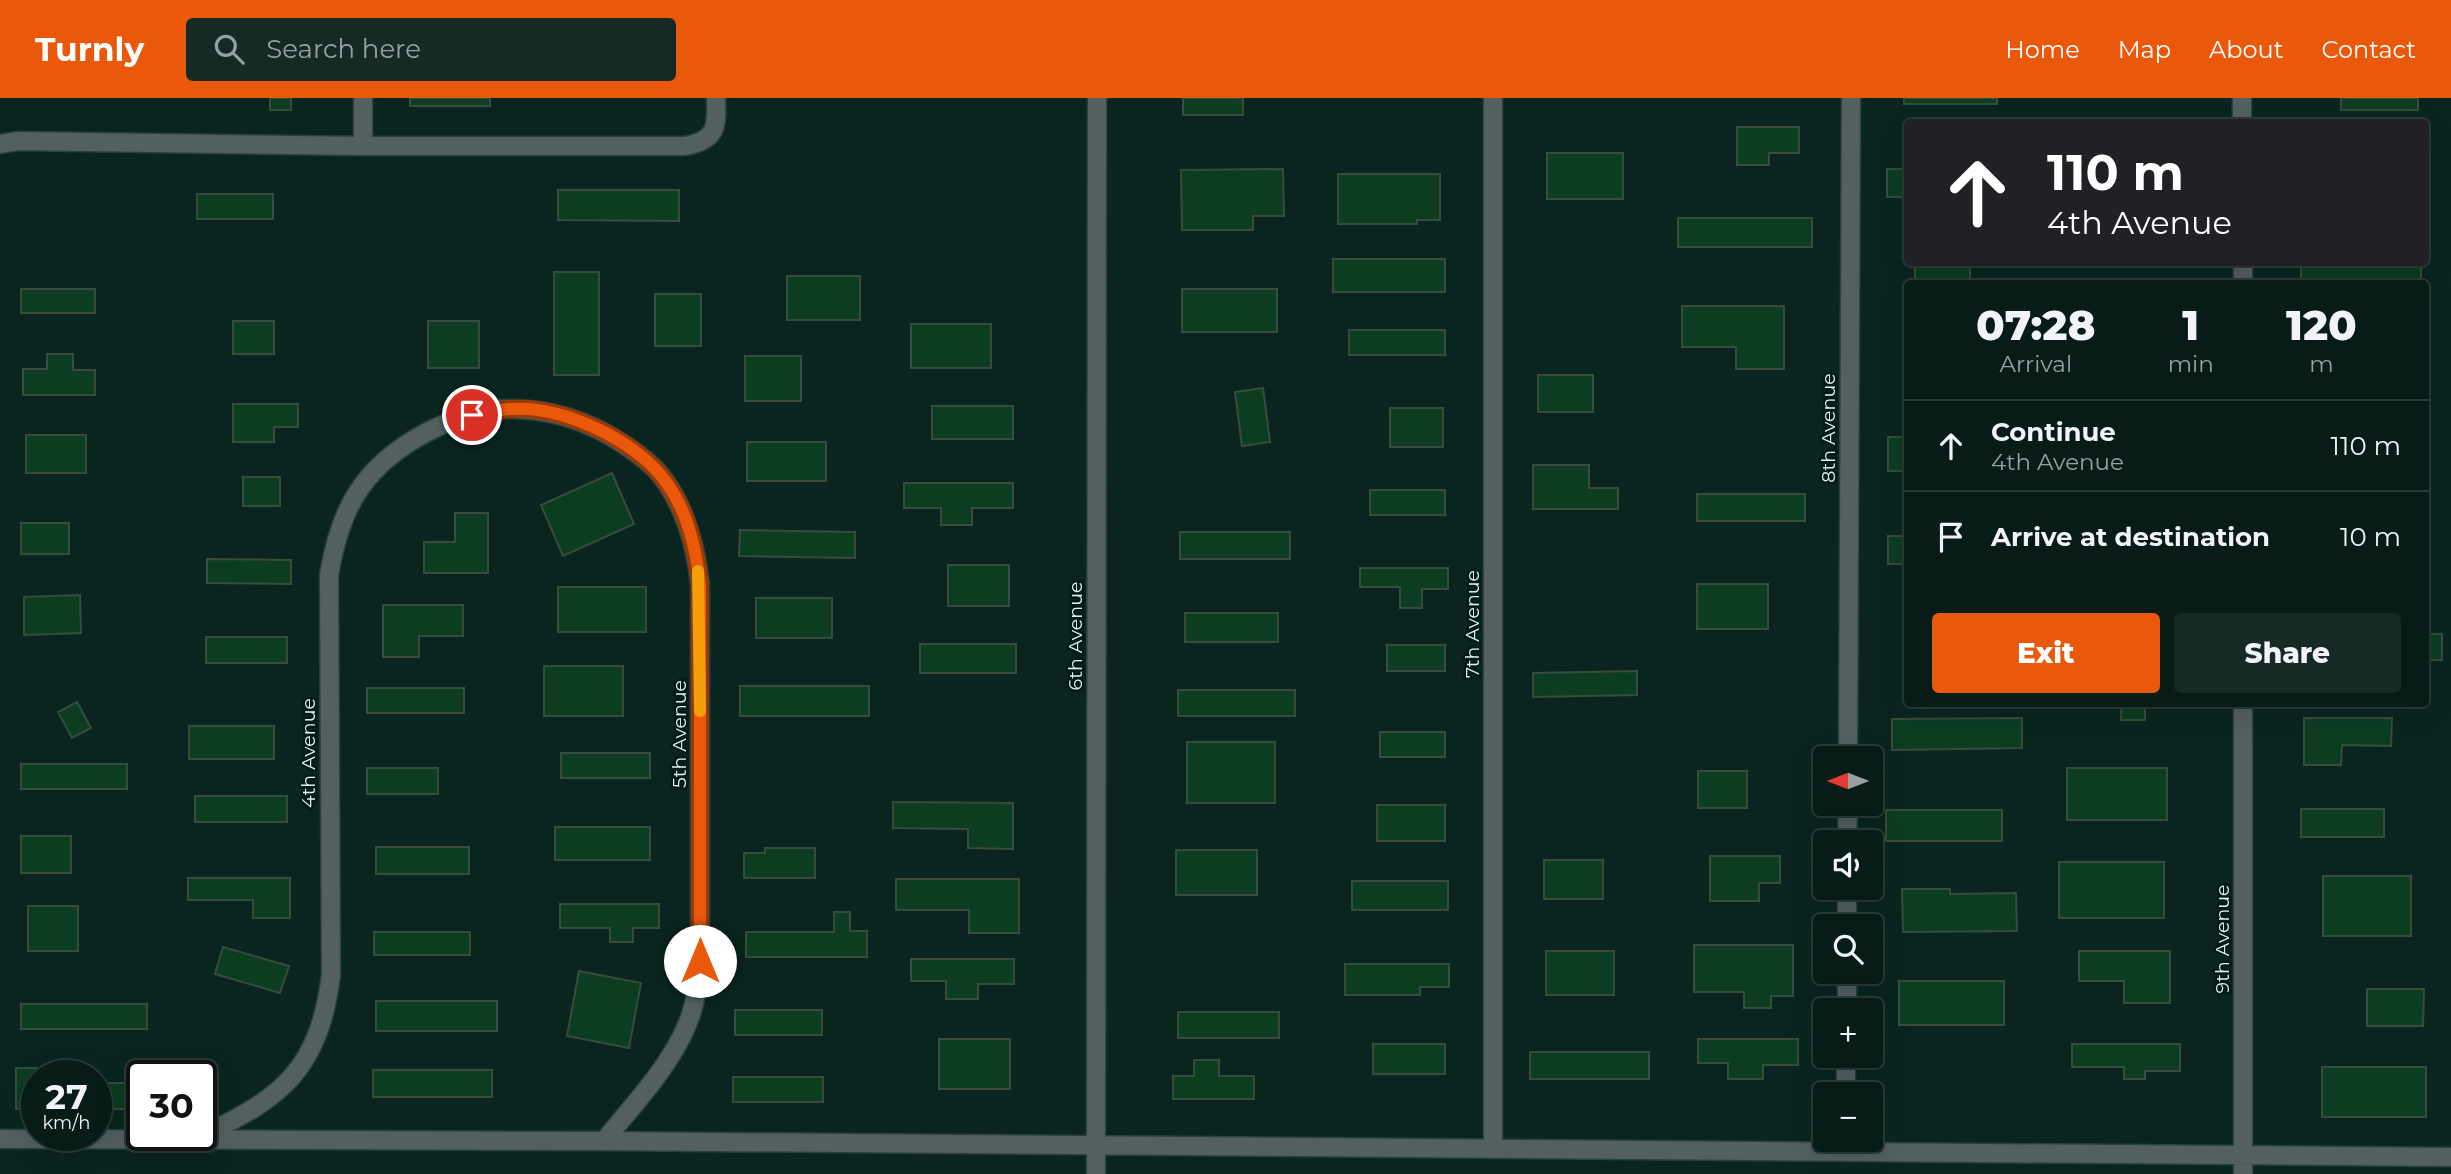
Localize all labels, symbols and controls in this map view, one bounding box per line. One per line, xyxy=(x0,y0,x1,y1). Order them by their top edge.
search box xyxy=(186,18,676,81)
text: Turnly xyxy=(35,29,144,69)
icon: search xyxy=(210,30,248,68)
text: Search here xyxy=(266,33,421,65)
text: Home xyxy=(2005,35,2080,64)
text: Map xyxy=(2118,35,2171,64)
text: About xyxy=(2209,35,2283,64)
text: Contact xyxy=(2321,35,2416,64)
text: 110 m xyxy=(2047,143,2184,202)
icon: ahead xyxy=(1932,147,2023,238)
text: 4th Avenue xyxy=(2047,203,2232,242)
text: 07:28 xyxy=(1976,299,2096,351)
text: 1 xyxy=(2182,299,2199,351)
text: 120 xyxy=(2286,299,2357,351)
text: Arrival xyxy=(2000,350,2072,378)
text: min xyxy=(2168,350,2214,378)
text: m xyxy=(2309,350,2334,378)
street label: 8th Avenue xyxy=(1817,373,1840,483)
pin xyxy=(442,385,502,445)
icon: arrive xyxy=(453,396,491,434)
text: Continue xyxy=(1991,416,2116,448)
icon: ahead xyxy=(1932,427,1970,465)
text: 110 m xyxy=(2331,430,2401,462)
text: 4th Avenue xyxy=(1991,448,2124,476)
icon: arrive xyxy=(1932,518,1970,556)
text: Arrive at destination xyxy=(1991,521,2270,553)
text: 10 m xyxy=(2340,521,2401,553)
street label: 7th Avenue xyxy=(1461,570,1484,678)
street label: 6th Avenue xyxy=(1064,582,1087,690)
button: Exit xyxy=(1932,613,2160,693)
button: Share xyxy=(2174,613,2401,693)
street label: 5th Avenue xyxy=(668,680,691,788)
street label: 4th Avenue xyxy=(297,698,320,808)
north arrow xyxy=(1813,746,1883,816)
map controls xyxy=(1813,746,1883,1152)
button: sound xyxy=(1813,830,1883,900)
street label: 9th Avenue xyxy=(2211,884,2234,994)
button: search xyxy=(1813,914,1883,984)
position arrow xyxy=(663,924,737,998)
button: + xyxy=(1813,998,1883,1068)
speed limit sign: 30 xyxy=(126,1060,217,1151)
text: 27 xyxy=(45,1075,88,1118)
button: − xyxy=(1813,1082,1883,1152)
text: km/h xyxy=(42,1112,91,1134)

